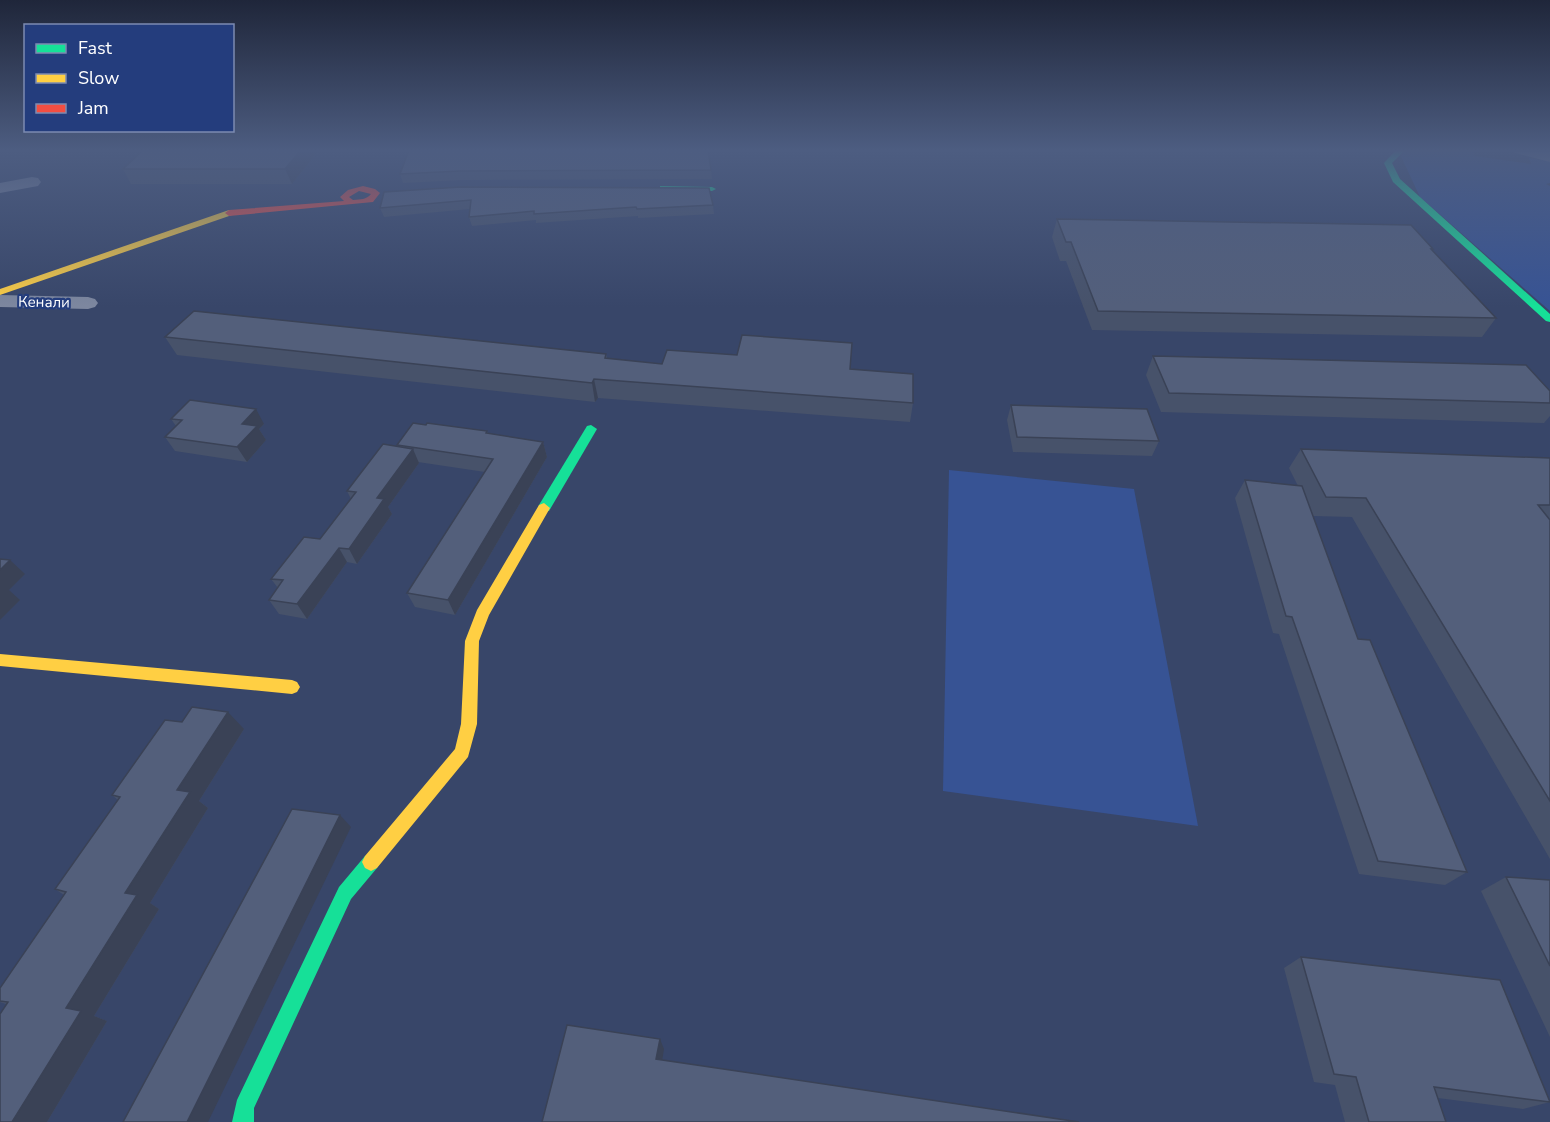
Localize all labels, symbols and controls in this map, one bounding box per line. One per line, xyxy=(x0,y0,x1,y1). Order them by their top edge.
legend xyxy=(24,24,234,132)
text: Fast xyxy=(78,36,113,60)
text: Slow xyxy=(78,66,119,90)
text: Jam xyxy=(77,96,109,120)
street label: Кенали xyxy=(18,292,70,312)

